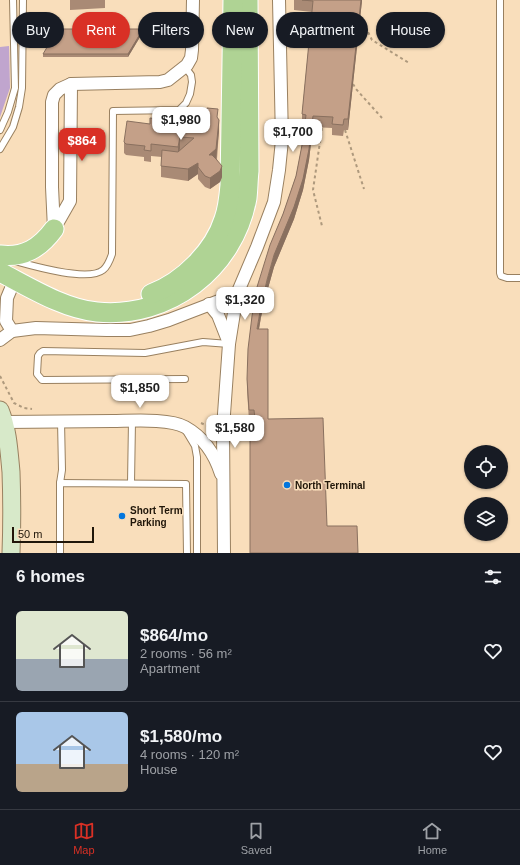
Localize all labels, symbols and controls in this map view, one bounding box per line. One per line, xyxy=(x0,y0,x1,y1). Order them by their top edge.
chip: Buy xyxy=(12,12,64,48)
chip: Rent xyxy=(72,12,130,48)
chip: Filters xyxy=(138,12,204,48)
chip: New xyxy=(212,12,268,48)
chip: Apartment xyxy=(276,12,368,48)
chip: House xyxy=(376,12,445,48)
pin: $1,980 xyxy=(148,107,214,141)
text: $1,980 xyxy=(161,112,201,127)
pin: $1,700 xyxy=(260,119,326,153)
text: $1,700 xyxy=(273,124,313,139)
pin: $864 xyxy=(58,128,106,162)
text: $864 xyxy=(68,133,96,148)
pin: $1,320 xyxy=(212,287,278,321)
text: $1,320 xyxy=(225,292,265,307)
pin: $1,850 xyxy=(107,375,173,409)
text: $1,850 xyxy=(120,380,160,395)
pin: $1,580 xyxy=(202,415,268,449)
text: $1,580 xyxy=(215,420,255,435)
map controls xyxy=(464,445,508,541)
button: locate xyxy=(464,445,508,489)
marker: North Terminal xyxy=(282,480,292,490)
place label: North Terminal xyxy=(295,480,366,491)
button: layers xyxy=(464,497,508,541)
place label: Short Term Parking xyxy=(130,505,183,528)
marker: Short Term Parking xyxy=(117,511,127,521)
scale bar xyxy=(12,525,94,544)
text: 50 m xyxy=(18,528,42,540)
icon: filters xyxy=(482,566,504,588)
text: 6 homes xyxy=(16,567,85,586)
text: $864/mo xyxy=(140,626,208,645)
icon: home xyxy=(48,627,96,675)
icon: heart xyxy=(482,640,504,662)
text: 2 rooms · 56 m² xyxy=(140,646,232,661)
text: Apartment xyxy=(140,661,200,676)
text: $1,580/mo xyxy=(140,727,222,746)
icon: home xyxy=(48,728,96,776)
icon: heart xyxy=(482,741,504,763)
text: 4 rooms · 120 m² xyxy=(140,747,239,762)
text: House xyxy=(140,762,178,777)
tab: Map xyxy=(73,820,95,856)
tab: Saved xyxy=(241,820,272,856)
tab: Home xyxy=(418,820,447,856)

